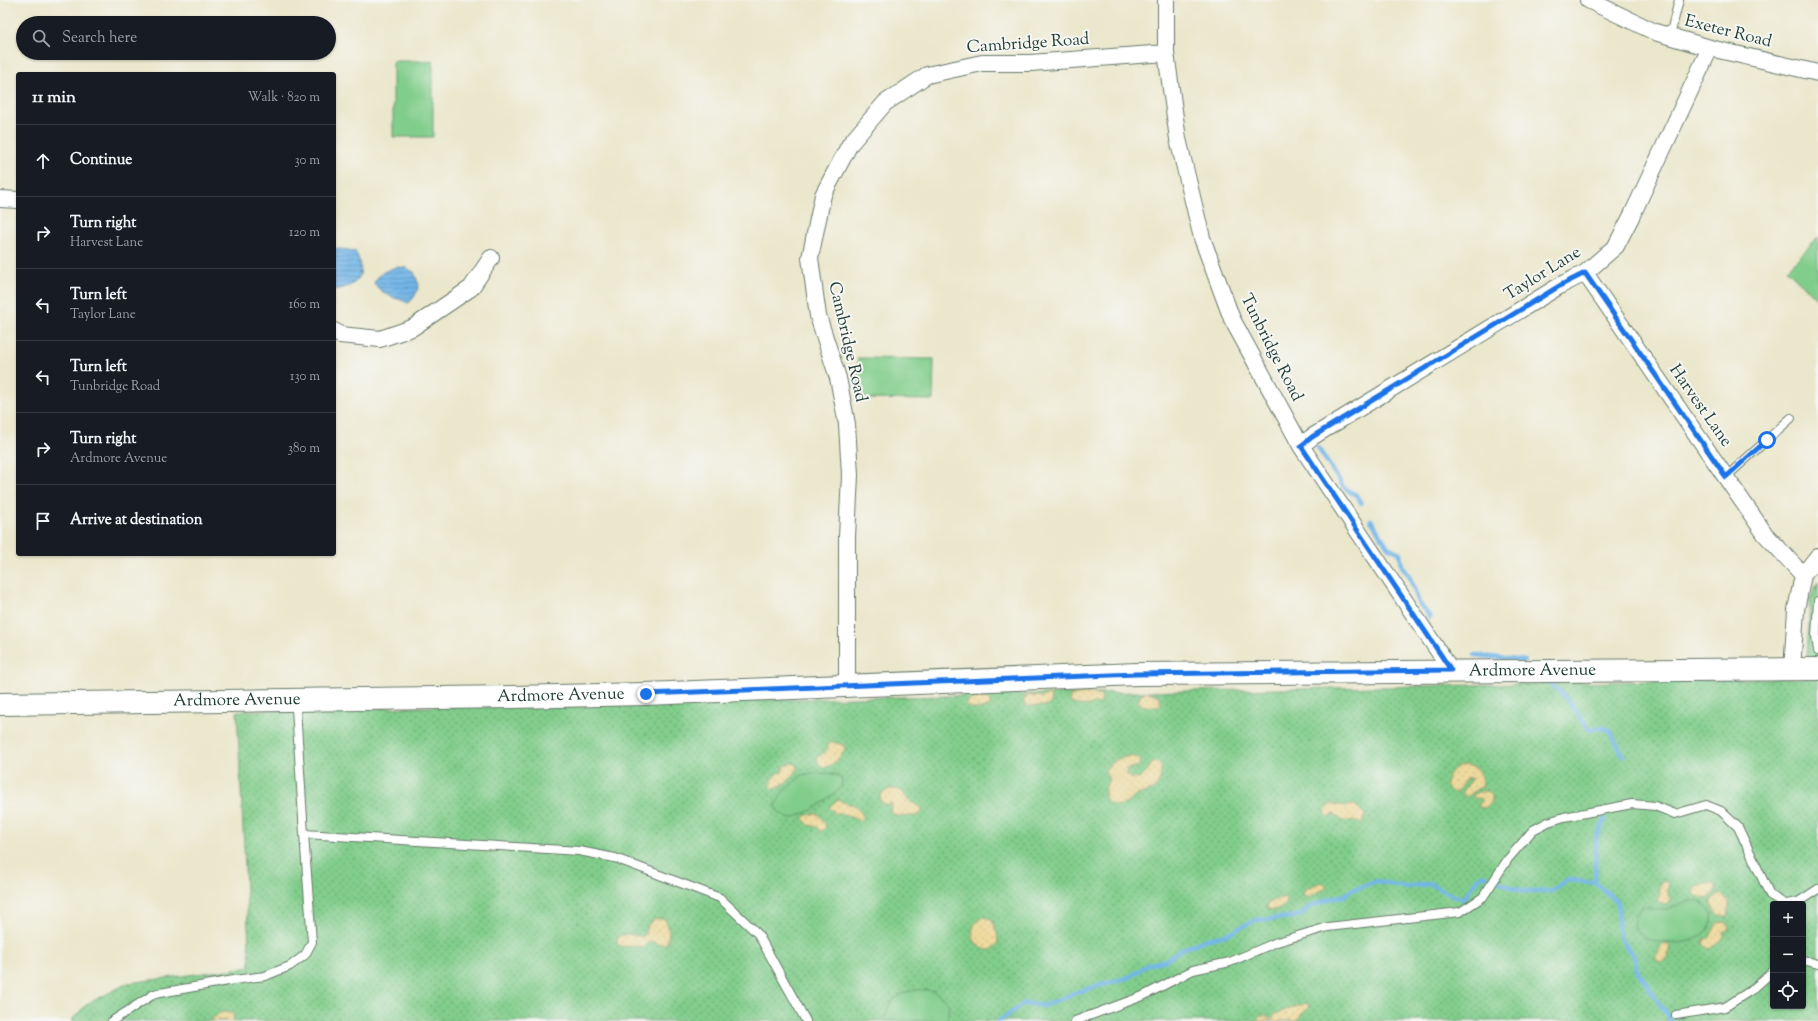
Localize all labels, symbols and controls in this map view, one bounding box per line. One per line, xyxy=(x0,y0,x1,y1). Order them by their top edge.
street label: Exeter Road xyxy=(1682,10,1775,55)
search box xyxy=(16,16,336,60)
icon: search xyxy=(30,27,52,49)
text: Search here xyxy=(62,28,137,49)
street label: Cambridge Road xyxy=(966,28,1091,60)
text: 11 min xyxy=(32,86,76,110)
text: Walk · 820 m xyxy=(248,89,320,107)
icon: ahead xyxy=(32,150,54,172)
text: Continue xyxy=(70,150,132,171)
text: 30 m xyxy=(294,152,320,170)
text: Turn right xyxy=(70,213,136,234)
icon: right xyxy=(32,222,54,244)
text: 120 m xyxy=(289,224,320,242)
text: Harvest Lane xyxy=(70,234,143,252)
street label: Taylor Lane xyxy=(1500,241,1586,307)
street label: Cambridge Road xyxy=(821,279,873,405)
text: Turn left xyxy=(70,285,127,306)
street label: Tunbridge Road xyxy=(1234,290,1309,406)
icon: left xyxy=(32,294,54,316)
text: 160 m xyxy=(289,296,320,314)
text: Taylor Lane xyxy=(70,306,136,324)
text: Turn left xyxy=(70,357,127,378)
street label: Harvest Lane xyxy=(1663,360,1737,452)
icon: left xyxy=(32,366,54,388)
text: 130 m xyxy=(290,368,320,386)
text: Tunbridge Road xyxy=(70,378,160,396)
text: Turn right xyxy=(70,429,136,450)
route start xyxy=(1758,431,1776,449)
icon: right xyxy=(32,438,54,460)
text: 380 m xyxy=(288,440,320,458)
text: Ardmore Avenue xyxy=(70,450,167,468)
icon: arrive xyxy=(32,510,54,532)
text: Arrive at destination xyxy=(70,510,203,531)
street label: Ardmore Avenue xyxy=(1469,659,1596,684)
street label: Ardmore Avenue xyxy=(497,682,625,709)
route end xyxy=(637,685,655,703)
street label: Ardmore Avenue xyxy=(173,688,301,714)
map controls xyxy=(1770,901,1806,1009)
button: + xyxy=(1770,901,1806,937)
button: − xyxy=(1770,937,1806,973)
button: locate xyxy=(1770,973,1806,1009)

